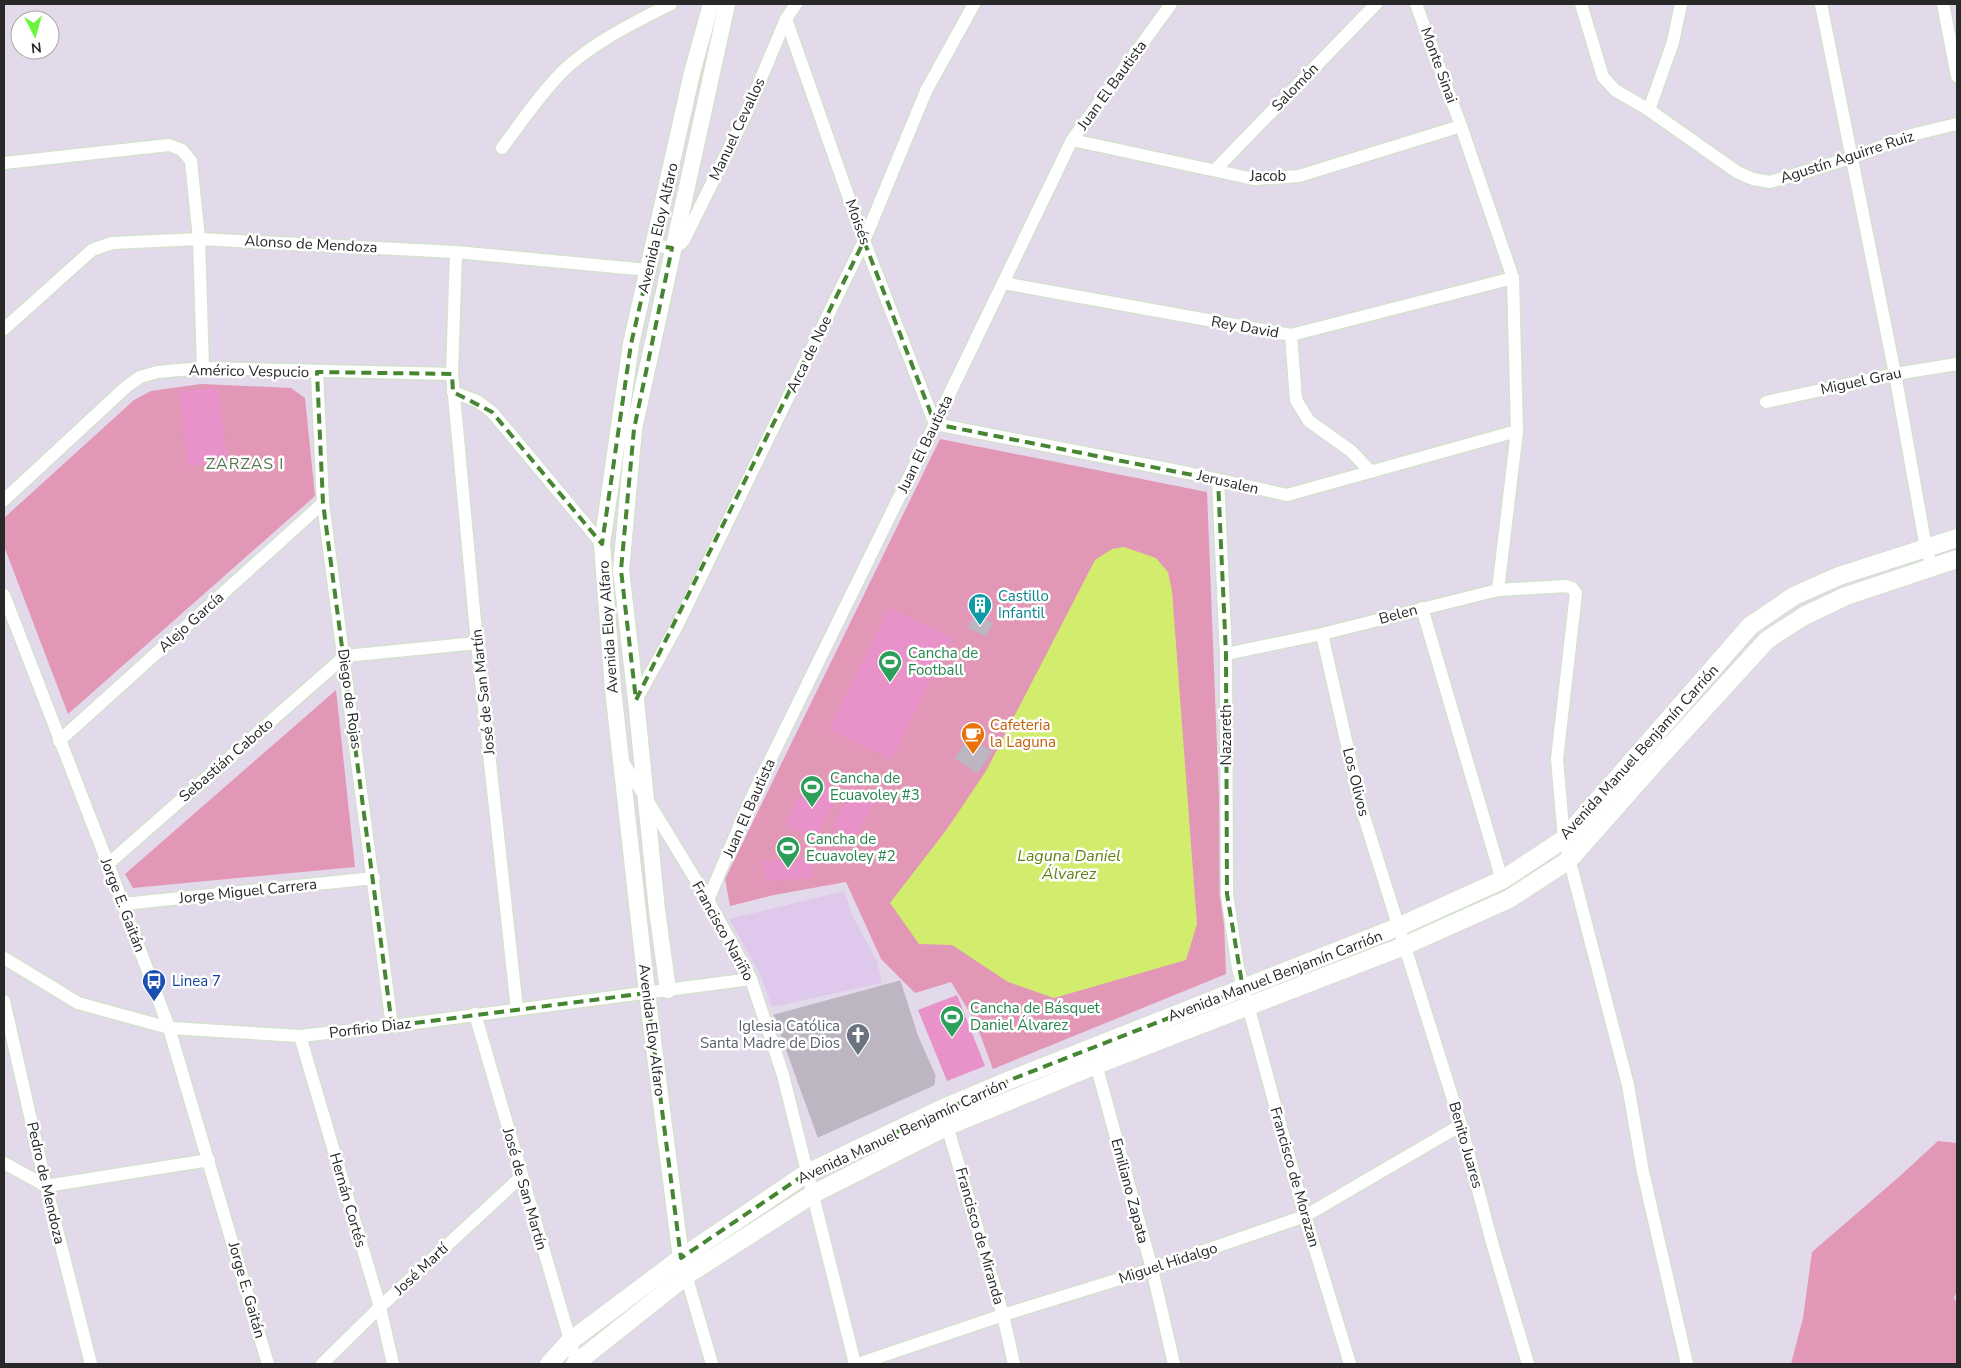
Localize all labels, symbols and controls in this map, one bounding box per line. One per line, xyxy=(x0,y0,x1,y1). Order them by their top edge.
north arrow xyxy=(10,10,60,60)
street label: Monte Sinai xyxy=(1416,24,1462,106)
street label: Juan El Bautista xyxy=(1072,36,1151,135)
text: N xyxy=(30,37,43,57)
street label: Salomón xyxy=(1267,59,1323,115)
street label: Manuel Cevallos xyxy=(704,74,770,184)
street label: Agustín Aguirre Ruiz xyxy=(1778,126,1916,188)
street label: Avenida Eloy Alfaro xyxy=(633,161,683,295)
street label: Jacob xyxy=(1249,166,1287,186)
street label: Moisés xyxy=(841,196,875,248)
street label: Alonso de Mendoza xyxy=(244,231,378,257)
street label: Rey David xyxy=(1210,311,1280,343)
street label: Arca de Noe xyxy=(782,312,836,396)
street label: Américo Vespucio xyxy=(189,360,309,382)
street label: Miguel Grau xyxy=(1819,363,1903,399)
street label: Juan El Bautista xyxy=(892,392,957,497)
district label: ZARZAS I xyxy=(206,453,284,475)
street label: Jerusalen xyxy=(1194,465,1261,499)
street label: Avenida Eloy Alfaro xyxy=(593,560,623,694)
place label: Castillo Infantil xyxy=(998,586,1049,623)
street label: Alejo García xyxy=(154,587,228,657)
building icon: Castillo Infantil xyxy=(967,592,993,626)
street label: Belen xyxy=(1377,599,1419,629)
street label: José de San Martín xyxy=(466,628,500,757)
place label: Cancha de Football xyxy=(908,643,978,680)
street label: Diego de Rojas xyxy=(333,648,367,750)
sports icon: Cancha de Football xyxy=(877,649,903,683)
street label: Avenida Manuel Benjamín Carrión xyxy=(1555,660,1723,844)
street label: Nazareth xyxy=(1216,705,1236,765)
street label: Sebastián Caboto xyxy=(175,714,277,806)
place label: Cafeteria la Laguna xyxy=(990,715,1056,752)
cafe icon: Cafeteria la Laguna xyxy=(960,721,986,755)
street label: Los Olivos xyxy=(1338,746,1374,818)
street label: Juan El Bautista xyxy=(718,755,780,861)
place label: Cancha de Ecuavoley #3 xyxy=(830,768,920,805)
sports icon: Cancha de Ecuavoley #3 xyxy=(799,774,825,808)
place label: Cancha de Ecuavoley #2 xyxy=(806,829,896,866)
sports icon: Cancha de Ecuavoley #2 xyxy=(775,835,801,869)
water label: Laguna Daniel Álvarez xyxy=(1017,845,1121,885)
street label: Jorge E. Gaitán xyxy=(96,854,150,955)
street label: Jorge Miguel Carrera xyxy=(177,874,318,908)
street label: Francisco Nariño xyxy=(687,878,759,984)
street label: Avenida Manuel Benjamín Carrión xyxy=(1165,926,1385,1026)
street label: Avenida Eloy Alfaro xyxy=(634,963,670,1097)
bus stop icon: Linea 7 xyxy=(141,968,167,1002)
place label: Linea 7 xyxy=(172,971,221,991)
place label: Cancha de Básquet Daniel Álvarez xyxy=(970,998,1101,1035)
sports icon: Cancha de Básquet Daniel Álvarez xyxy=(939,1004,965,1038)
street label: Porfirio Diaz xyxy=(328,1013,412,1043)
place label: Iglesia Católica Santa Madre de Dios xyxy=(700,1016,840,1053)
church icon: Iglesia Católica Santa Madre de Dios xyxy=(845,1022,871,1056)
street label: Avenida Manuel Benjamín Carrión xyxy=(794,1074,1010,1188)
street label: Benito Juares xyxy=(1444,1099,1488,1191)
street label: Francisco de Morazan xyxy=(1265,1105,1325,1249)
street label: Pedro de Mendoza xyxy=(22,1120,70,1246)
street label: José de San Martín xyxy=(498,1125,552,1252)
street label: Emiliano Zapata xyxy=(1106,1136,1154,1246)
street label: Hernán Cortés xyxy=(325,1150,371,1250)
street label: Francisco de Miranda xyxy=(951,1165,1009,1307)
street label: José Martí xyxy=(389,1238,454,1300)
street label: Miguel Hidalgo xyxy=(1116,1238,1220,1288)
street label: Jorge E. Gaitán xyxy=(223,1239,270,1340)

